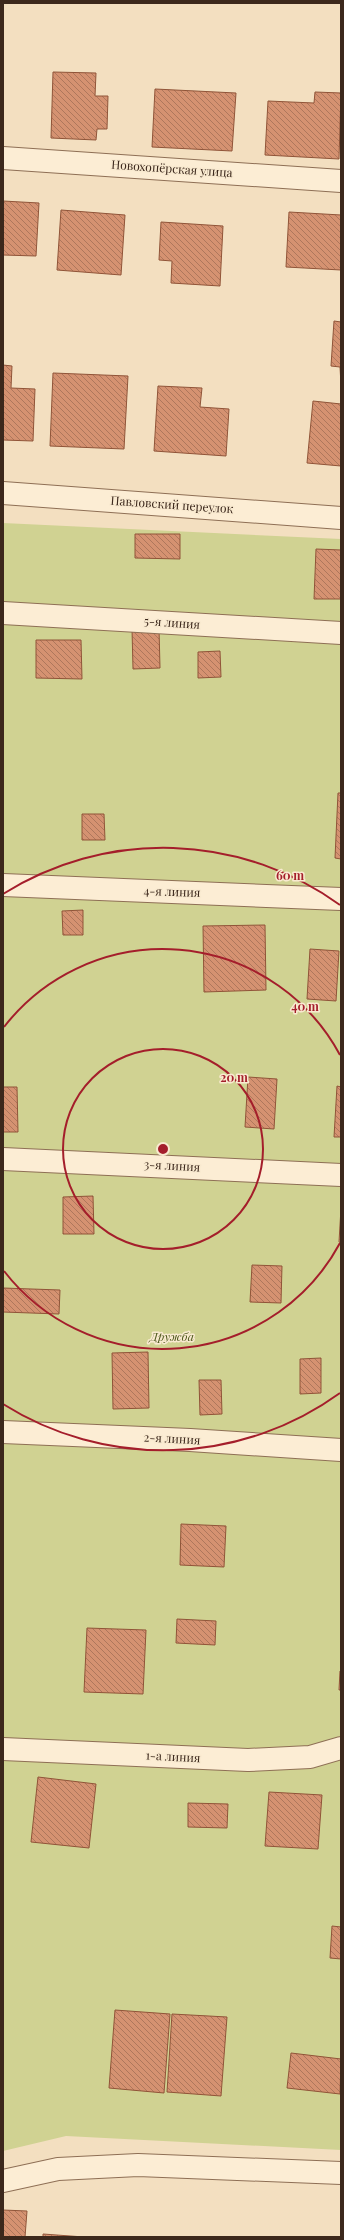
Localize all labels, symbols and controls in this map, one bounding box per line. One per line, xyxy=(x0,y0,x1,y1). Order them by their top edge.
street label: Новохопёрская улица xyxy=(111,156,233,180)
street label: Павловский переулок xyxy=(110,492,234,516)
street label: 5-я линия xyxy=(144,612,201,632)
text: 60 m xyxy=(276,867,304,883)
street label: 4-я линия xyxy=(143,882,201,900)
text: 40 m xyxy=(291,998,319,1014)
text: 20 m xyxy=(220,1069,248,1085)
centre of rings xyxy=(156,1142,170,1156)
street label: 3-я линия xyxy=(143,1156,201,1174)
park label: Дружба xyxy=(148,1328,194,1344)
street label: 2-я линия xyxy=(143,1429,201,1448)
street label: 1-а линия xyxy=(145,1747,201,1765)

